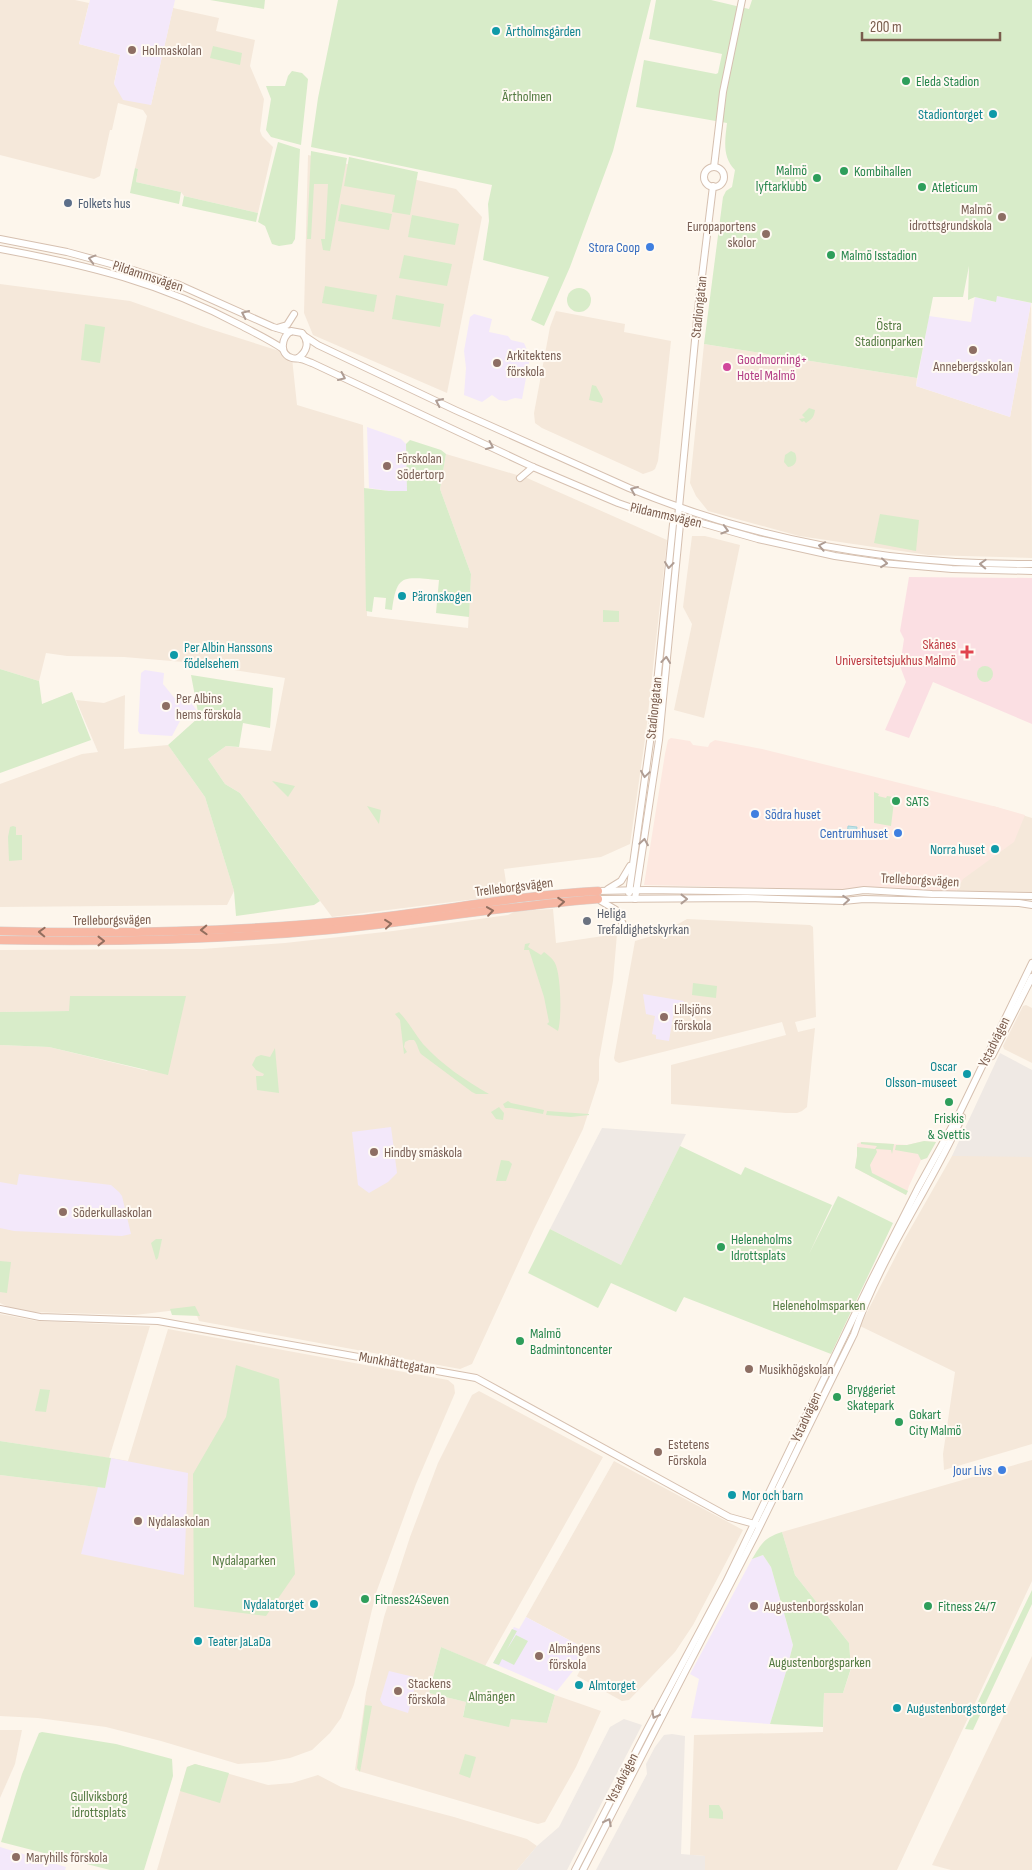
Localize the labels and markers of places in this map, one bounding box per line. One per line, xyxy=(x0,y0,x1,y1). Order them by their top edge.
place label: Ärtholmsgården xyxy=(505,23,581,40)
marker: Ärtholmsgården xyxy=(490,25,502,37)
place label: Holmaskolan xyxy=(142,42,202,59)
marker: Holmaskolan xyxy=(126,44,138,56)
place label: Eleda Stadion xyxy=(916,73,979,90)
marker: Eleda Stadion xyxy=(900,75,912,87)
place label: Stadiontorget xyxy=(918,106,983,123)
marker: Stadiontorget xyxy=(987,108,999,120)
place label: Malmö lyftarklubb xyxy=(756,162,807,195)
place label: Kombihallen xyxy=(854,163,912,180)
marker: Kombihallen xyxy=(838,165,850,177)
marker: Malmö lyftarklubb xyxy=(811,172,823,184)
place label: Atleticum xyxy=(931,179,978,196)
marker: Atleticum xyxy=(916,181,928,193)
place label: Folkets hus xyxy=(78,195,131,212)
marker: Folkets hus xyxy=(62,197,74,209)
place label: Malmö idrottsgrundskola xyxy=(909,201,992,234)
marker: Malmö idrottsgrundskola xyxy=(996,211,1008,223)
place label: Europaportens skolor xyxy=(687,218,756,251)
marker: Europaportens skolor xyxy=(760,228,772,240)
place label: Stora Coop xyxy=(589,239,640,256)
marker: Stora Coop xyxy=(644,241,656,253)
place label: Malmö Isstadion xyxy=(841,247,917,264)
marker: Malmö Isstadion xyxy=(825,249,837,261)
marker: Annebergsskolan xyxy=(967,344,979,356)
place label: Arkitektens förskola xyxy=(506,347,561,380)
place label: Goodmorning+ Hotel Malmö xyxy=(737,351,807,384)
marker: Arkitektens förskola xyxy=(491,357,503,369)
place label: Annebergsskolan xyxy=(932,358,1013,375)
marker: Goodmorning+ Hotel Malmö xyxy=(721,361,733,373)
place label: Förskolan Södertorp xyxy=(397,450,444,483)
marker: Förskolan Södertorp xyxy=(381,460,393,472)
place label: Päronskogen xyxy=(412,588,472,605)
marker: Päronskogen xyxy=(396,590,408,602)
place label: Skånes Universitetsjukhus Malmö xyxy=(835,636,956,669)
place label: Per Albin Hanssons födelsehem xyxy=(184,639,272,672)
marker: Skånes Universitetsjukhus Malmö xyxy=(960,645,974,659)
marker: Per Albin Hanssons födelsehem xyxy=(168,649,180,661)
place label: Per Albins hems förskola xyxy=(176,690,241,723)
marker: Per Albins hems förskola xyxy=(160,700,172,712)
place label: SATS xyxy=(906,793,929,810)
marker: SATS xyxy=(890,795,902,807)
place label: Södra huset xyxy=(765,806,821,823)
marker: Södra huset xyxy=(749,808,761,820)
place label: Centrumhuset xyxy=(820,825,888,842)
marker: Centrumhuset xyxy=(892,827,904,839)
place label: Norra huset xyxy=(930,841,985,858)
marker: Norra huset xyxy=(989,843,1001,855)
place label: Heliga Trefaldighetskyrkan xyxy=(597,905,689,938)
marker: Heliga Trefaldighetskyrkan xyxy=(581,915,593,927)
place label: Lillsjöns förskola xyxy=(674,1001,711,1034)
marker: Lillsjöns förskola xyxy=(658,1011,670,1023)
place label: Oscar Olsson-museet xyxy=(885,1058,957,1091)
marker: Oscar Olsson-museet xyxy=(961,1068,973,1080)
marker: Friskis & Svettis xyxy=(943,1096,955,1108)
place label: Friskis & Svettis xyxy=(928,1110,970,1143)
place label: Hindby småskola xyxy=(384,1144,462,1161)
marker: Hindby småskola xyxy=(368,1146,380,1158)
place label: Söderkullaskolan xyxy=(73,1204,152,1221)
marker: Söderkullaskolan xyxy=(57,1206,69,1218)
place label: Heleneholms Idrottsplats xyxy=(731,1231,792,1264)
marker: Heleneholms Idrottsplats xyxy=(715,1241,727,1253)
place label: Malmö Badmintoncenter xyxy=(530,1325,612,1358)
marker: Malmö Badmintoncenter xyxy=(514,1335,526,1347)
place label: Musikhögskolan xyxy=(759,1361,833,1378)
marker: Musikhögskolan xyxy=(743,1363,755,1375)
place label: Bryggeriet Skatepark xyxy=(847,1381,896,1414)
marker: Bryggeriet Skatepark xyxy=(831,1391,843,1403)
place label: Gokart City Malmö xyxy=(909,1406,962,1439)
marker: Gokart City Malmö xyxy=(893,1416,905,1428)
place label: Estetens Förskola xyxy=(668,1436,709,1469)
marker: Estetens Förskola xyxy=(652,1446,664,1458)
place label: Jour Livs xyxy=(952,1462,992,1479)
marker: Jour Livs xyxy=(996,1464,1008,1476)
place label: Mor och barn xyxy=(742,1487,803,1504)
marker: Mor och barn xyxy=(726,1489,738,1501)
place label: Nydalaskolan xyxy=(148,1513,210,1530)
marker: Nydalaskolan xyxy=(132,1515,144,1527)
place label: Fitness24Seven xyxy=(375,1591,449,1608)
marker: Fitness24Seven xyxy=(359,1593,371,1605)
place label: Nydalatorget xyxy=(243,1596,304,1613)
marker: Nydalatorget xyxy=(308,1598,320,1610)
place label: Augustenborgsskolan xyxy=(763,1598,864,1615)
place label: Fitness 24/7 xyxy=(938,1598,996,1615)
marker: Augustenborgsskolan xyxy=(748,1600,760,1612)
marker: Fitness 24/7 xyxy=(922,1600,934,1612)
place label: Teater JaLaDa xyxy=(208,1633,271,1650)
marker: Teater JaLaDa xyxy=(192,1635,204,1647)
place label: Almängens förskola xyxy=(548,1640,600,1673)
marker: Almängens förskola xyxy=(533,1650,545,1662)
place label: Stackens förskola xyxy=(408,1675,451,1708)
place label: Almtorget xyxy=(588,1677,636,1694)
marker: Almtorget xyxy=(573,1679,585,1691)
marker: Stackens förskola xyxy=(392,1685,404,1697)
place label: Augustenborgstorget xyxy=(906,1700,1006,1717)
marker: Augustenborgstorget xyxy=(891,1702,903,1714)
place label: Maryhills förskola xyxy=(26,1849,108,1866)
marker: Maryhills förskola xyxy=(10,1851,22,1863)

